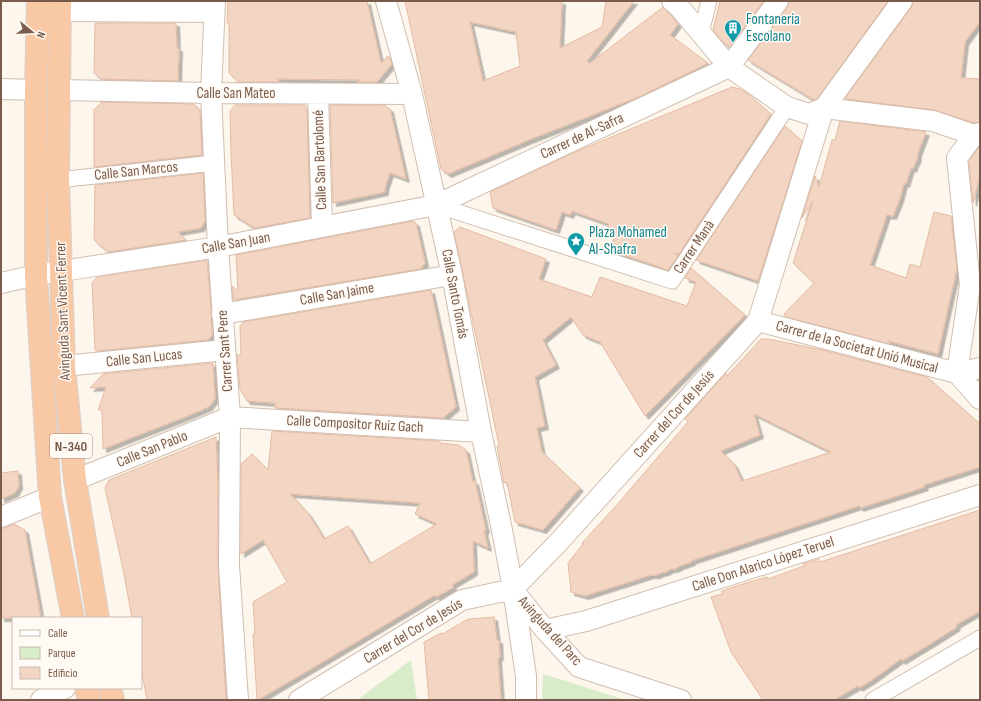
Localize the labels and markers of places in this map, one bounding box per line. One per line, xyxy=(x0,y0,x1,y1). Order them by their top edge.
place label: Fontanería Escolano xyxy=(746,10,800,46)
building icon: Fontanería Escolano xyxy=(723,18,743,43)
place label: Plaza Mohamed Al-Shafra xyxy=(588,223,667,259)
place icon: Plaza Mohamed Al-Shafra xyxy=(566,231,586,256)

